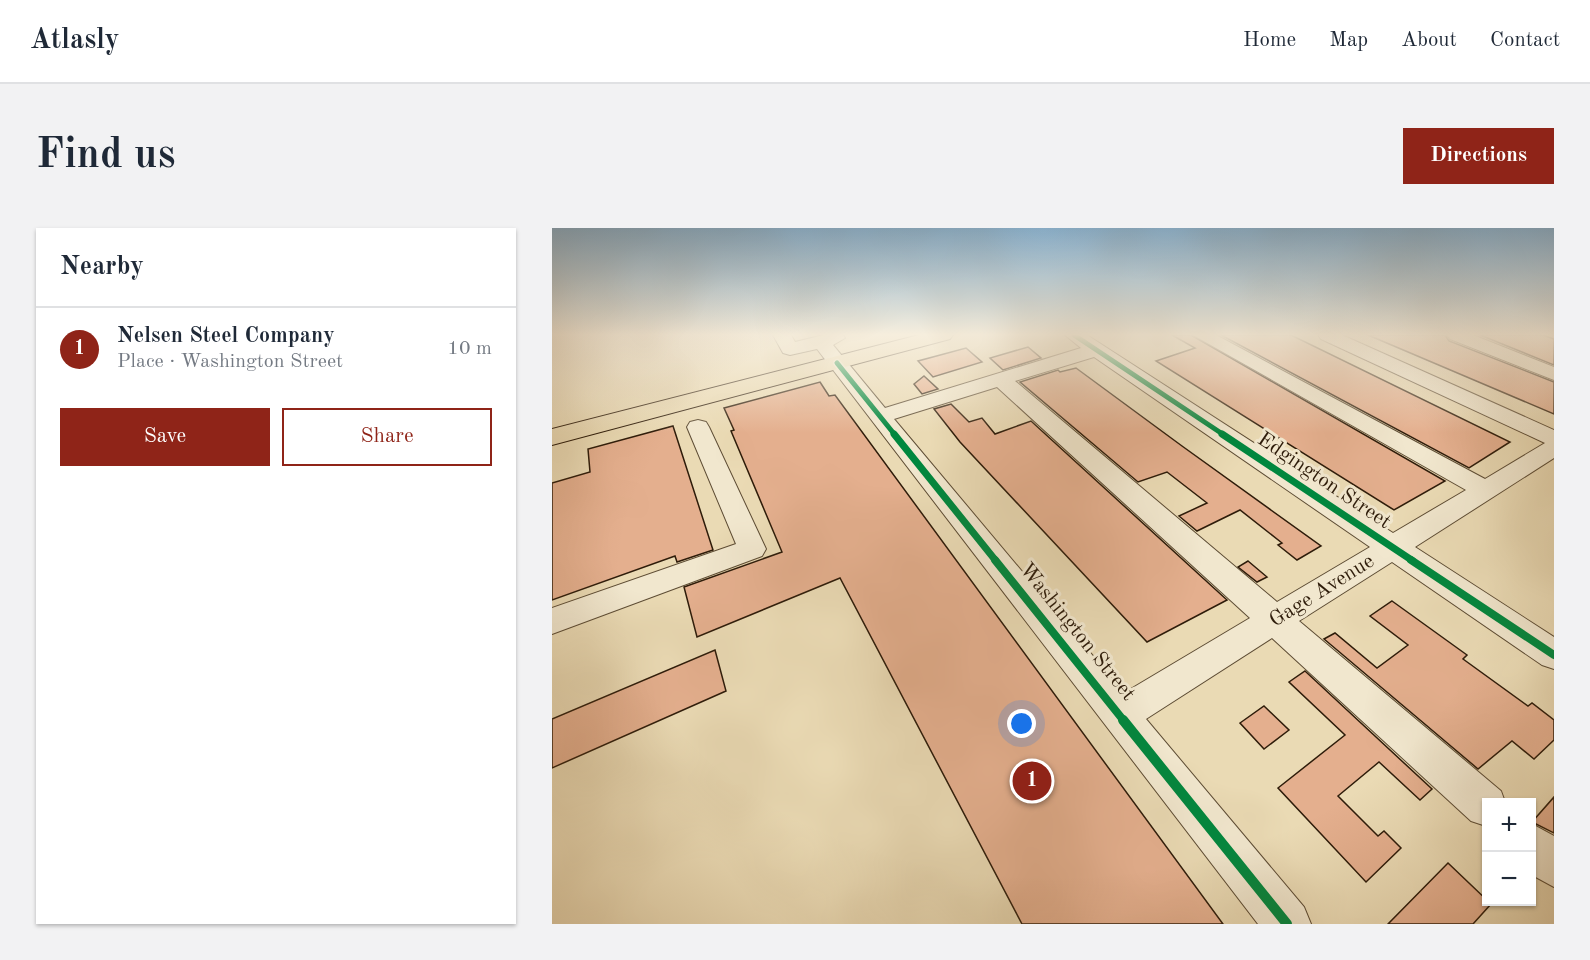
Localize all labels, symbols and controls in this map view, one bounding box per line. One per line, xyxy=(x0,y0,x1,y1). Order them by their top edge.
text: Atlasly xyxy=(30,27,120,55)
text: Home xyxy=(1243,30,1296,51)
text: Map xyxy=(1329,30,1368,51)
text: About xyxy=(1401,30,1457,51)
text: Contact xyxy=(1490,30,1560,51)
button: Directions xyxy=(1403,128,1554,184)
text: Find us xyxy=(36,135,175,177)
text: Nearby xyxy=(60,254,144,280)
text: Nelsen Steel Company xyxy=(117,325,335,347)
text: 1 xyxy=(74,339,85,359)
text: 10 m xyxy=(447,339,492,359)
text: Place · Washington Street xyxy=(117,352,343,372)
button: Save xyxy=(60,408,270,466)
button: Share xyxy=(282,408,492,466)
street label: Edgington Street xyxy=(1254,429,1394,533)
street label: Gage Avenue xyxy=(1266,551,1378,631)
street label: Washington Street xyxy=(1015,559,1139,705)
your location xyxy=(1007,709,1036,738)
pin: 1 xyxy=(1012,758,1052,804)
map controls xyxy=(1482,798,1536,906)
button: + xyxy=(1482,798,1536,852)
button: − xyxy=(1482,852,1536,906)

